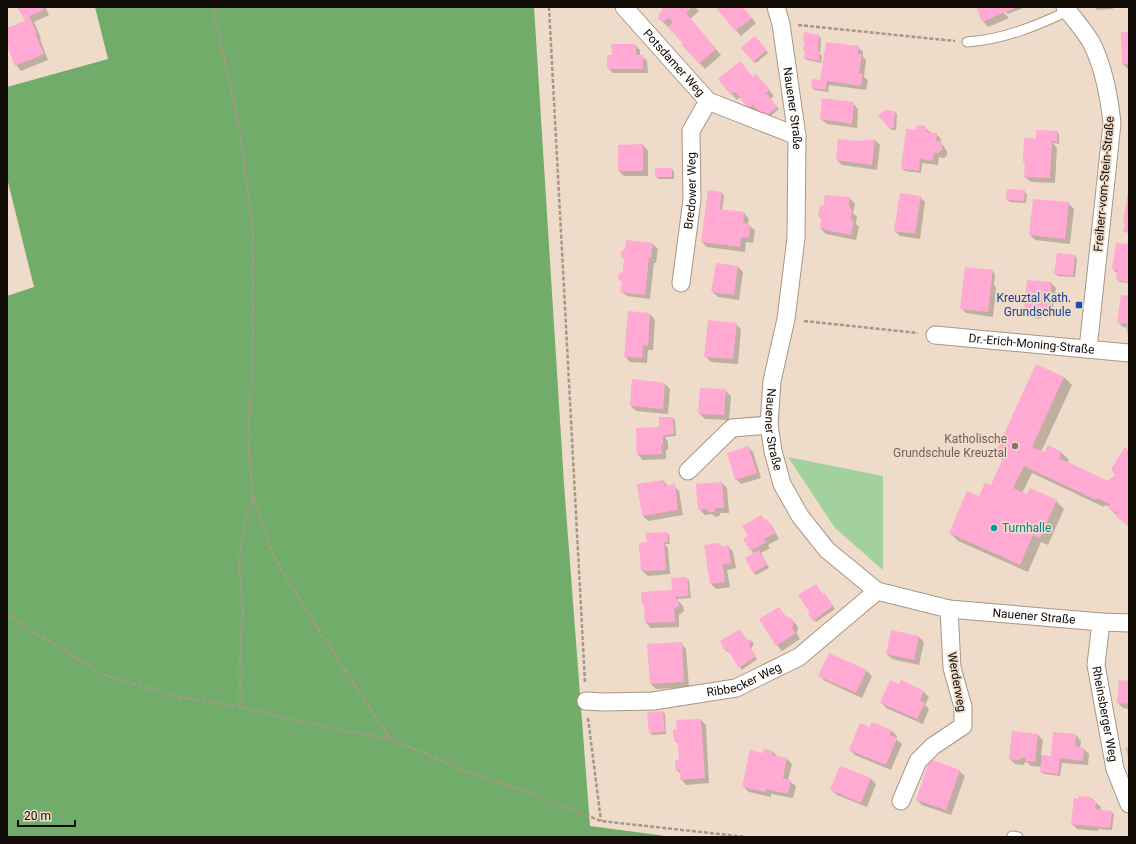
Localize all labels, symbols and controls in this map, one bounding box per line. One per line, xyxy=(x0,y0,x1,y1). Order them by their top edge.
street label: Potsdamer Weg xyxy=(640,26,708,99)
street label: Nauener Straße xyxy=(780,66,804,150)
street label: Freiherr-vom-Stein-Straße xyxy=(1091,116,1117,252)
street label: Bredower Weg xyxy=(681,152,699,230)
place label: Kreuztal Kath. Grundschule xyxy=(996,291,1071,319)
marker: Kreuztal Kath. Grundschule xyxy=(1074,300,1084,310)
street label: Dr.-Erich-Moning-Straße xyxy=(968,331,1095,357)
street label: Nauener Straße xyxy=(762,388,785,472)
place label: Katholische Grundschule Kreuztal xyxy=(893,432,1007,460)
marker: Katholische Grundschule Kreuztal xyxy=(1010,441,1020,451)
place label: Turnhalle xyxy=(1002,521,1051,535)
marker: Turnhalle xyxy=(989,523,999,533)
street label: Nauener Straße xyxy=(992,606,1076,627)
street label: Werderweg xyxy=(945,651,969,713)
street label: Ribbecker Weg xyxy=(705,660,784,700)
street label: Rheinsberger Weg xyxy=(1089,665,1121,763)
scale bar xyxy=(18,802,75,828)
text: 20 m xyxy=(24,809,51,823)

